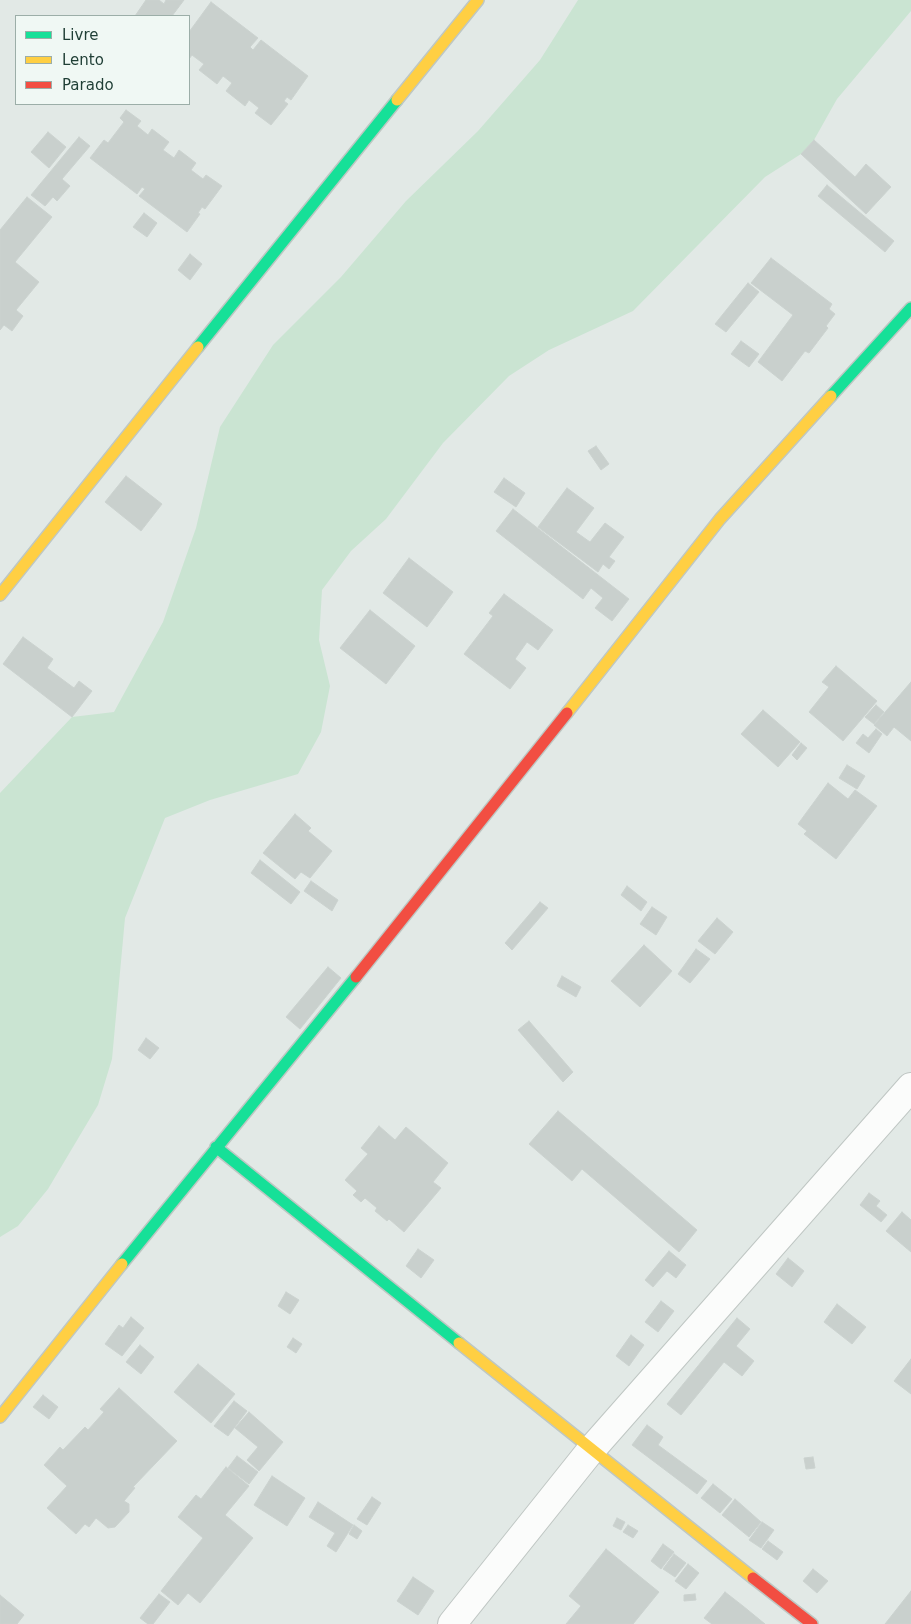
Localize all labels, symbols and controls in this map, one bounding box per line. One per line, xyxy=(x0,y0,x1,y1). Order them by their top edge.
legend xyxy=(15,15,190,105)
text: Livre xyxy=(62,26,98,44)
text: Lento xyxy=(62,51,104,69)
text: Parado xyxy=(62,76,114,94)

